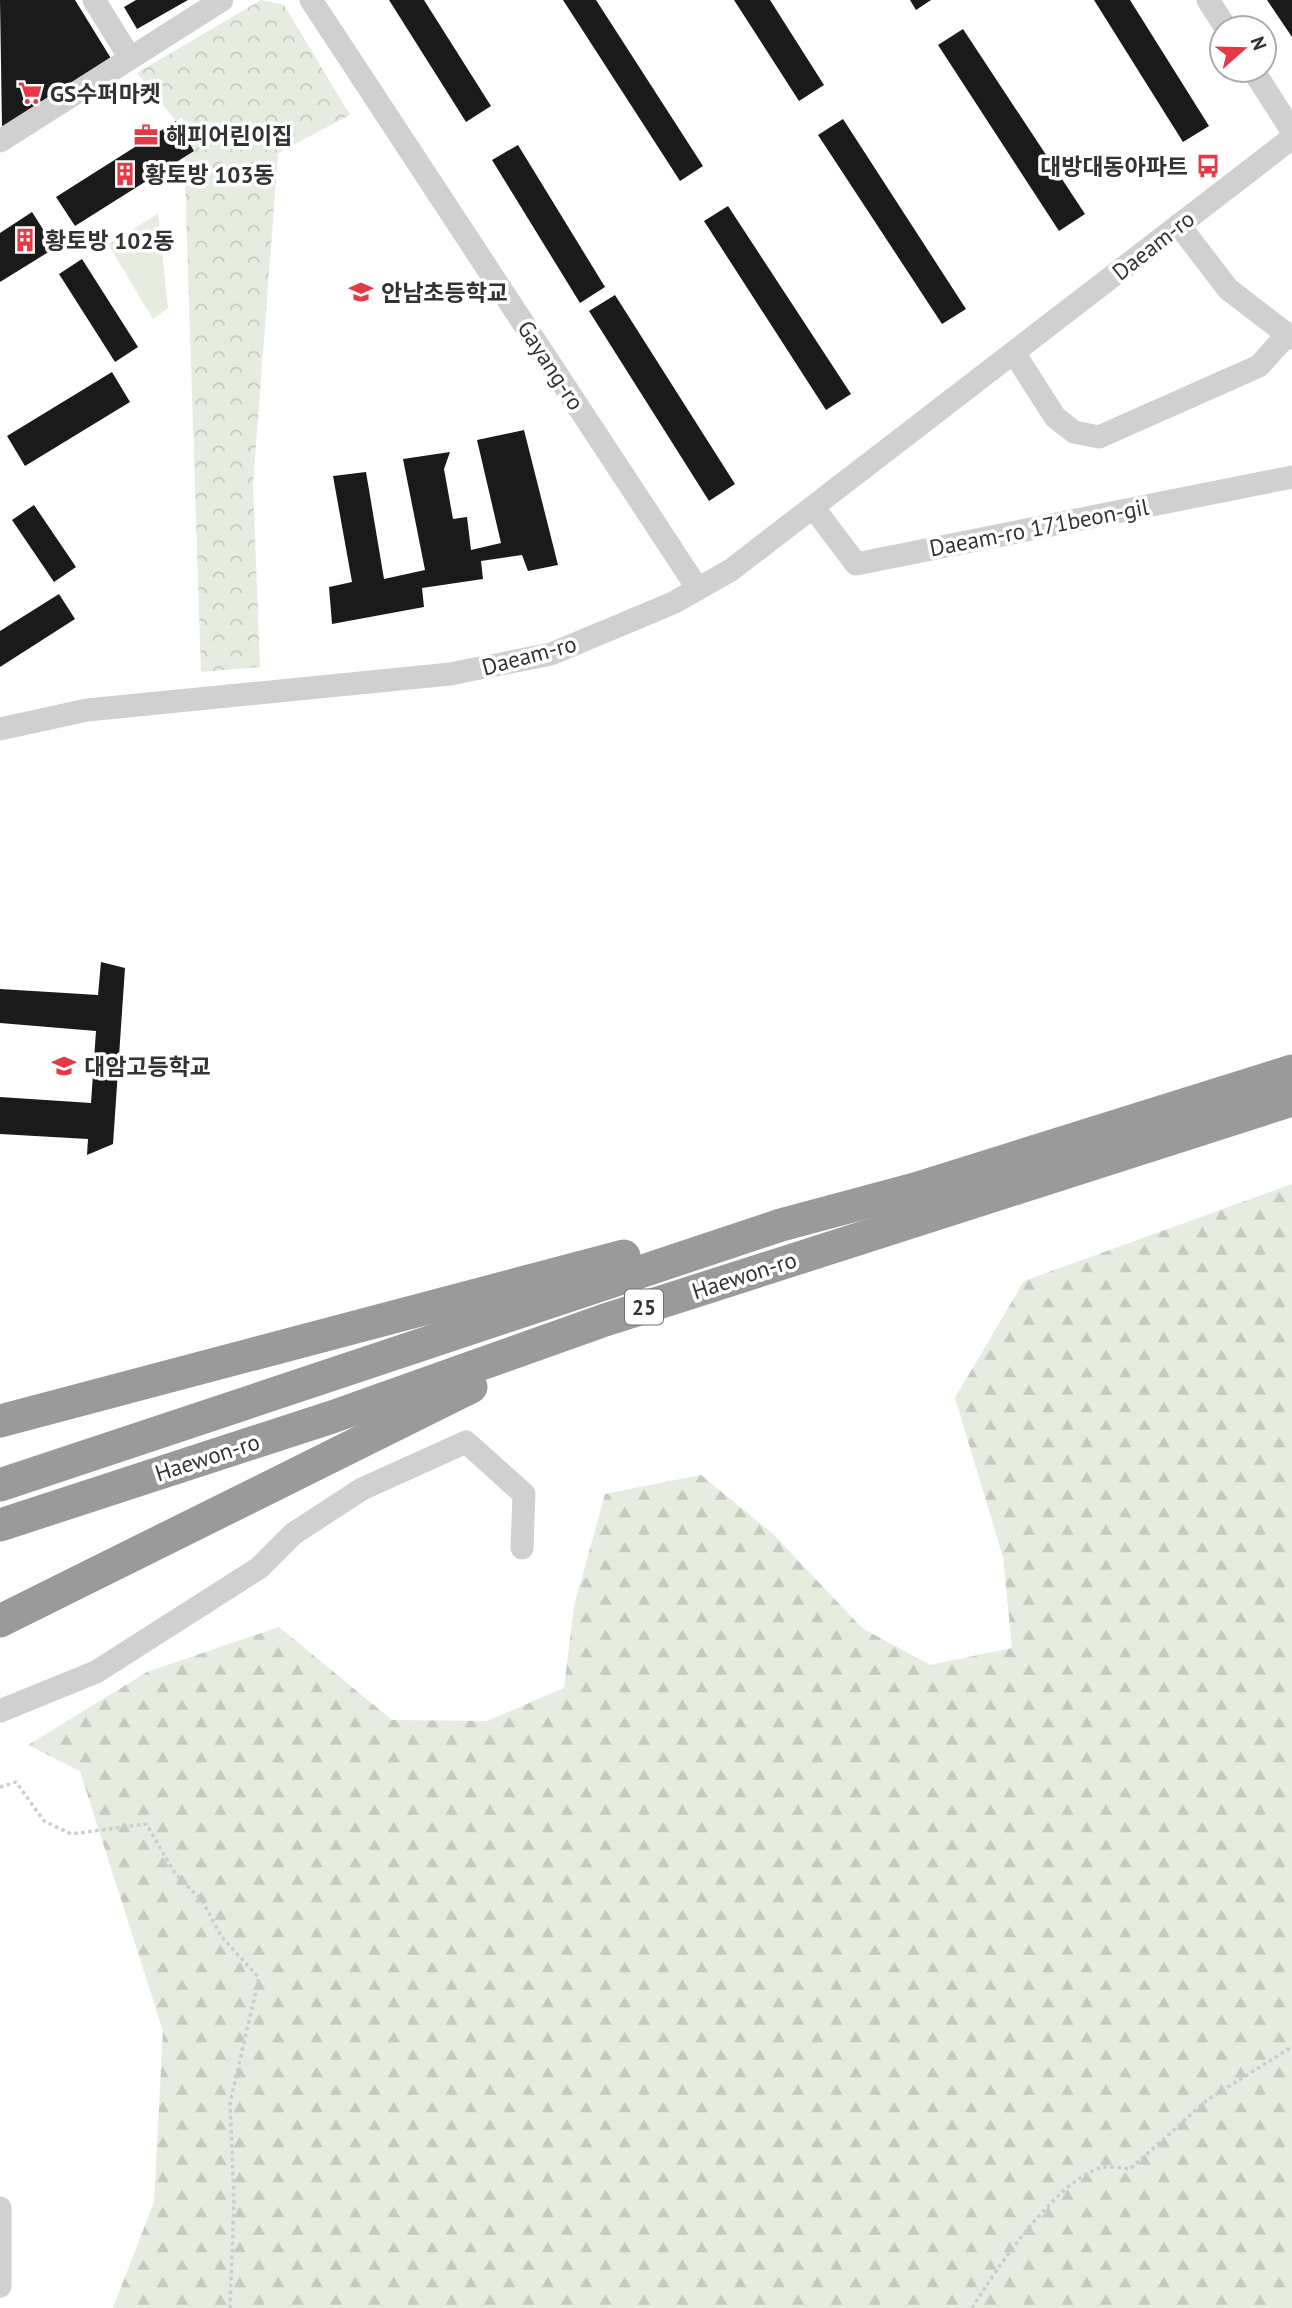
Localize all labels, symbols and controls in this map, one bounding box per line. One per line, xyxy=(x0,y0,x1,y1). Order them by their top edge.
north arrow xyxy=(1208,14,1278,84)
text: N xyxy=(1246,33,1272,53)
supermarket icon: GS수퍼마켓 xyxy=(16,79,44,107)
place label: GS수퍼마켓 xyxy=(50,79,161,108)
office icon: 해피어린이집 xyxy=(132,121,160,149)
place label: 해피어린이집 xyxy=(166,121,293,150)
place label: 대방대동아파트 xyxy=(1040,152,1188,181)
bus stop icon: 대방대동아파트 xyxy=(1194,152,1222,180)
building icon: 황토방 103동 xyxy=(111,160,139,188)
place label: 황토방 103동 xyxy=(145,160,275,189)
street label: Daeam-ro xyxy=(1106,204,1200,286)
building icon: 황토방 102동 xyxy=(11,226,39,254)
place label: 황토방 102동 xyxy=(45,226,175,255)
school or university icon: 안남초등학교 xyxy=(347,278,375,306)
place label: 안남초등학교 xyxy=(381,278,508,307)
street label: Gayang-ro xyxy=(511,315,591,415)
street label: Daeam-ro 171beon-gil xyxy=(927,491,1151,562)
street label: Daeam-ro xyxy=(479,628,579,682)
school or university icon: 대암고등학교 xyxy=(50,1052,78,1080)
place label: 대암고등학교 xyxy=(84,1052,211,1081)
street label: Haewon-ro xyxy=(688,1244,800,1306)
road number: 25 xyxy=(625,1290,663,1324)
street label: Haewon-ro xyxy=(151,1426,263,1488)

